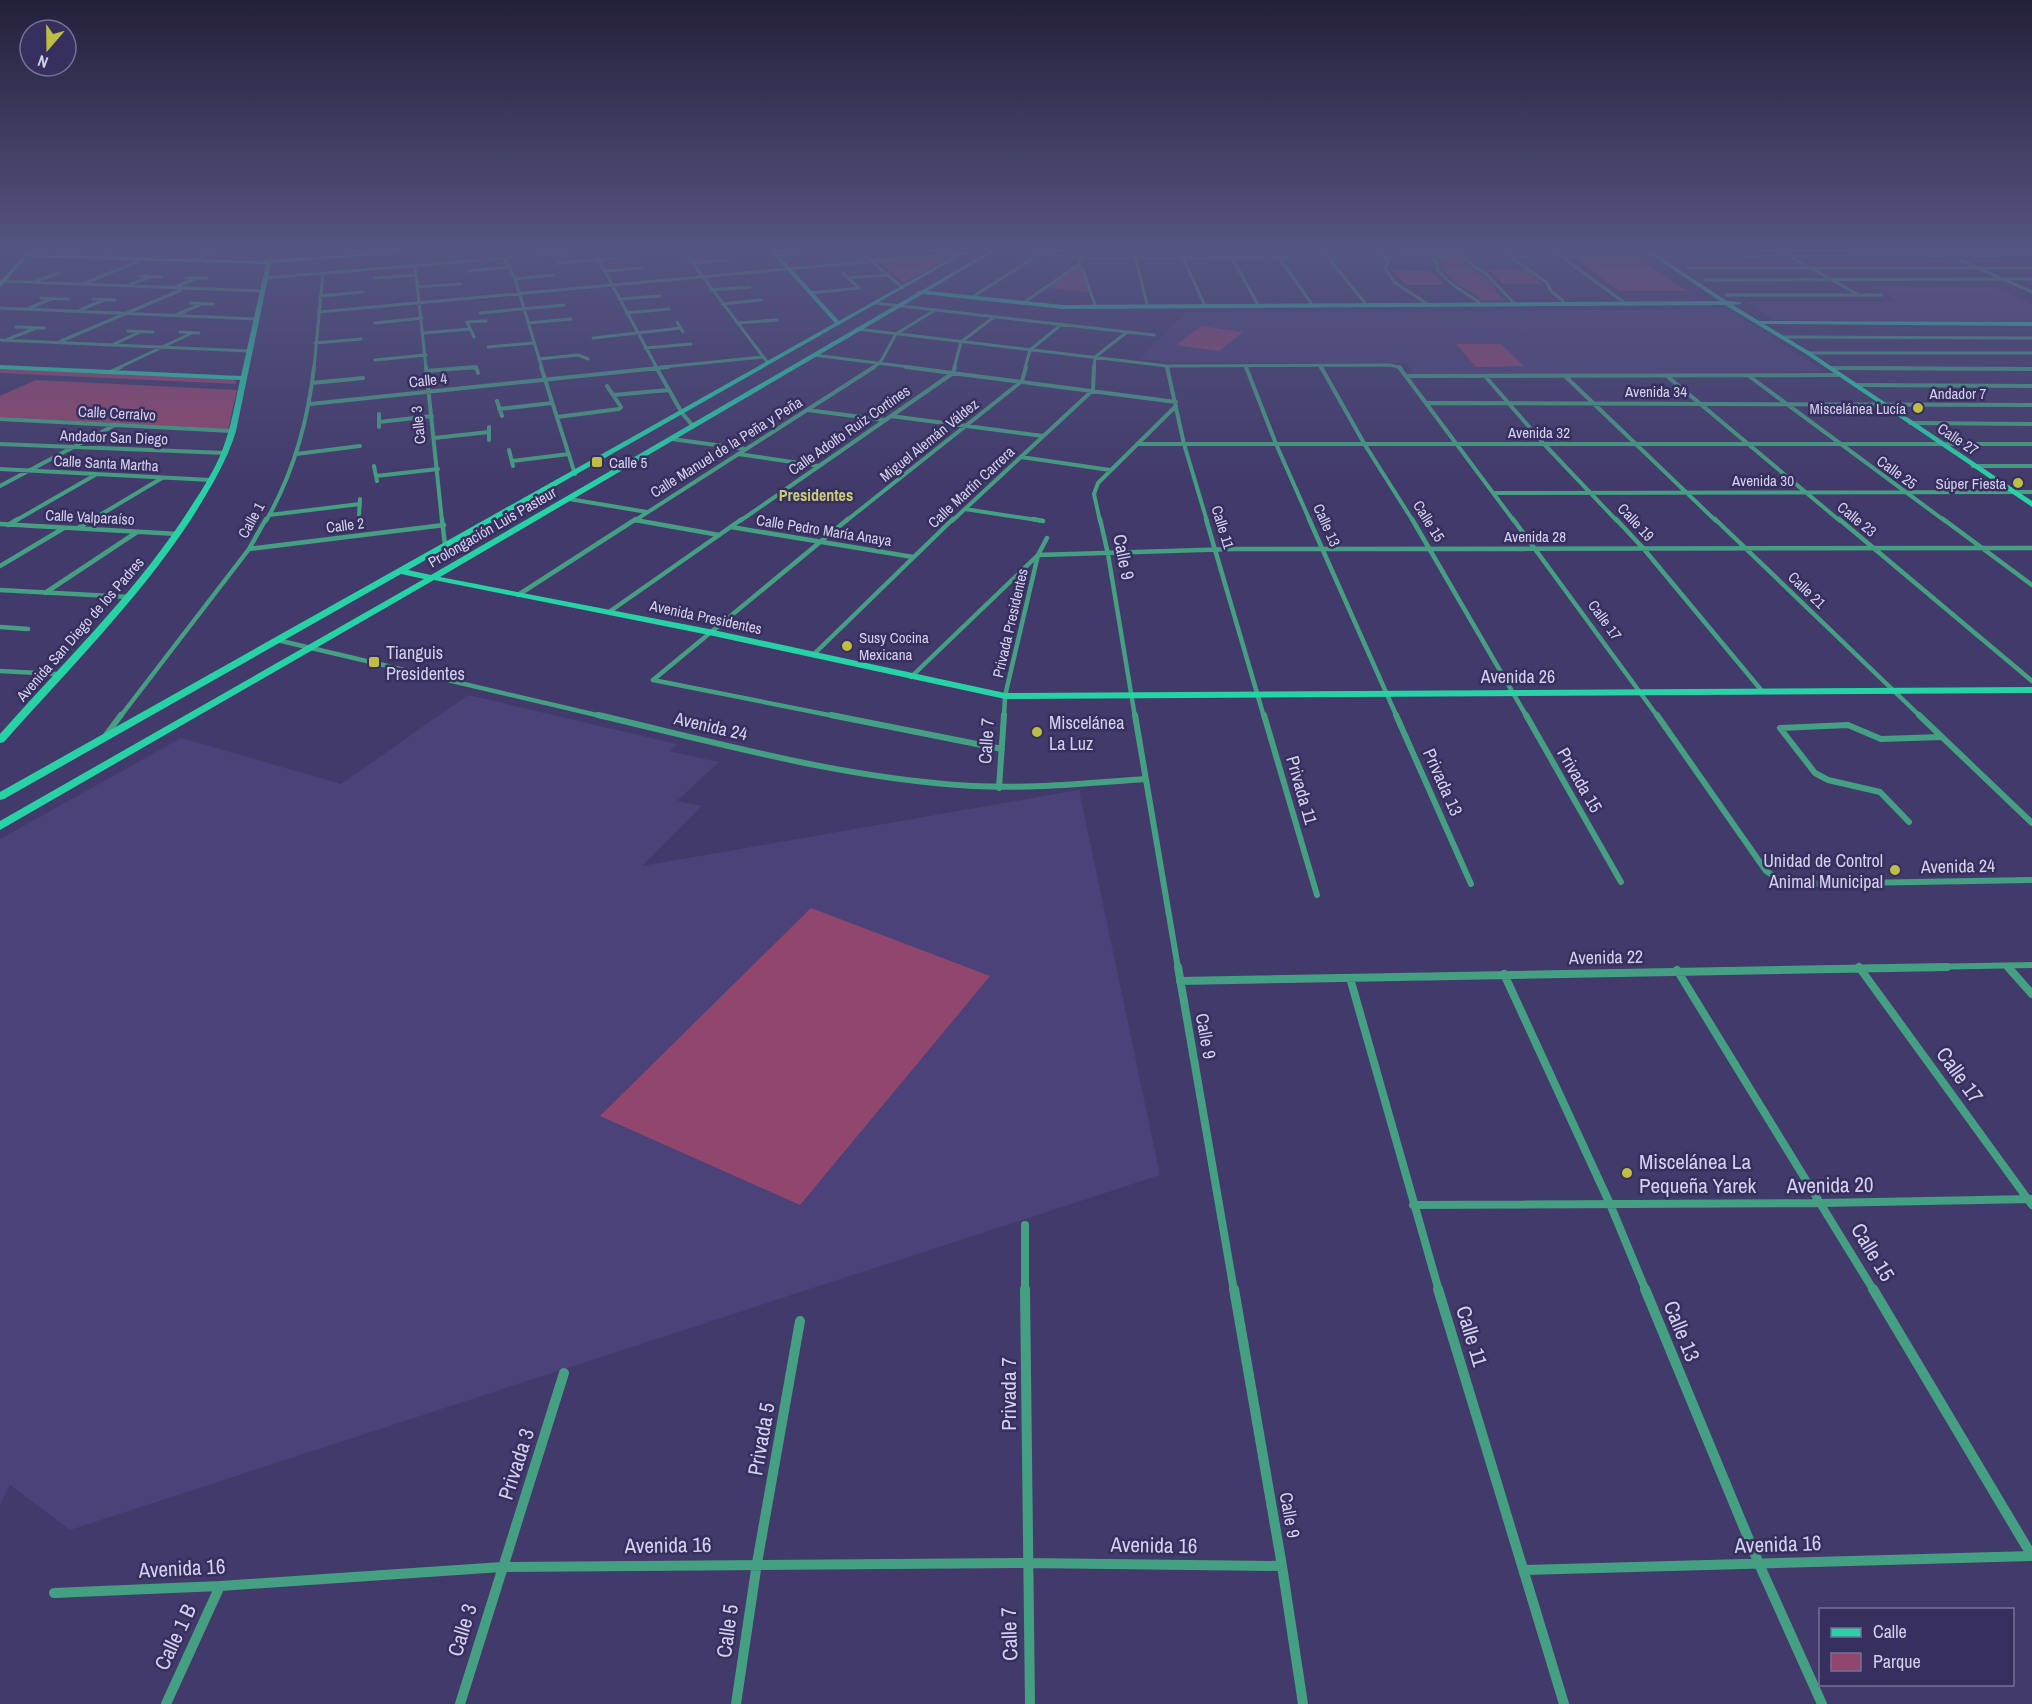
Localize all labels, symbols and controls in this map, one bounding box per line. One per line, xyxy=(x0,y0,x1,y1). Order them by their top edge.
north arrow xyxy=(18,18,78,78)
text: N xyxy=(35,50,51,74)
street label: Calle 4 xyxy=(408,368,448,392)
street label: Calle Adolfo Ruiz Cortines xyxy=(784,380,914,480)
street label: Avenida 34 xyxy=(1624,381,1687,402)
street label: Andador 7 xyxy=(1929,383,1987,404)
street label: Calle Manuel de la Peña y Peña xyxy=(646,391,806,502)
street label: Miguel Alemán Váldez xyxy=(875,394,983,486)
place label: Miscelánea Lucía xyxy=(1810,398,1906,419)
street label: Calle Cerralvo xyxy=(78,400,157,426)
marker: Miscelánea Lucía xyxy=(1911,401,1925,415)
street label: Calle 3 xyxy=(406,405,430,445)
street label: Calle 27 xyxy=(1933,418,1983,460)
street label: Avenida 32 xyxy=(1507,422,1570,443)
street label: Andador San Diego xyxy=(59,425,169,449)
street label: Calle Martín Carrera xyxy=(923,441,1019,533)
street label: Calle Santa Martha xyxy=(53,450,159,476)
street label: Calle 25 xyxy=(1873,450,1922,494)
place label: Calle 5 xyxy=(609,452,647,473)
marker: Calle 5 xyxy=(590,455,604,469)
street label: Avenida 30 xyxy=(1731,470,1794,491)
place label: Súper Fiesta xyxy=(1936,473,2006,494)
marker: Súper Fiesta xyxy=(2011,476,2025,490)
street label: Prolongación Luis Pasteur xyxy=(424,482,560,572)
district label: Presidentes xyxy=(779,484,853,506)
street label: Calle 15 xyxy=(1408,496,1450,546)
street label: Calle 23 xyxy=(1833,497,1881,541)
street label: Calle 1 xyxy=(233,498,270,542)
street label: Calle 19 xyxy=(1613,498,1659,546)
street label: Calle 13 xyxy=(1308,500,1346,550)
street label: Calle 11 xyxy=(1206,503,1240,551)
street label: Calle Valparaíso xyxy=(45,504,135,530)
street label: Calle Pedro María Anaya xyxy=(755,509,893,551)
street label: Calle 2 xyxy=(325,512,365,538)
street label: Avenida 28 xyxy=(1503,526,1566,547)
street label: Calle 9 xyxy=(1107,532,1141,582)
street label: Avenida San Diego de los Padres xyxy=(11,552,149,706)
street label: Privada Presidentes xyxy=(987,566,1033,680)
street label: Calle 21 xyxy=(1783,567,1831,613)
street label: Avenida Presidentes xyxy=(647,595,764,639)
street label: Calle 17 xyxy=(1583,596,1627,645)
place label: Susy Cocina Mexicana xyxy=(859,627,929,665)
marker: Susy Cocina Mexicana xyxy=(840,639,854,653)
place label: Tianguis Presidentes xyxy=(386,640,465,686)
marker: Tianguis Presidentes xyxy=(367,655,381,669)
street label: Avenida 26 xyxy=(1480,664,1555,689)
street label: Avenida 24 xyxy=(671,705,750,747)
place label: Miscelánea La Luz xyxy=(1049,710,1124,756)
street label: Calle 7 xyxy=(972,717,1000,765)
marker: Miscelánea La Luz xyxy=(1030,725,1044,739)
street label: Privada 15 xyxy=(1551,743,1609,817)
street label: Privada 13 xyxy=(1417,744,1469,820)
street label: Privada 11 xyxy=(1280,753,1324,828)
place label: Unidad de Control Animal Municipal xyxy=(1763,848,1883,894)
street label: Avenida 24 xyxy=(1920,853,1995,879)
marker: Unidad de Control Animal Municipal xyxy=(1888,863,1902,877)
street label: Avenida 22 xyxy=(1568,944,1643,970)
street label: Calle 9 xyxy=(1190,1011,1222,1061)
street label: Calle 17 xyxy=(1930,1041,1990,1109)
place label: Miscelánea La Pequeña Yarek xyxy=(1639,1147,1757,1200)
marker: Miscelánea La Pequeña Yarek xyxy=(1620,1166,1634,1180)
street label: Avenida 20 xyxy=(1785,1170,1874,1200)
street label: Calle 15 xyxy=(1844,1217,1902,1287)
street label: Calle 13 xyxy=(1657,1296,1707,1366)
street label: Calle 11 xyxy=(1449,1302,1495,1370)
street label: Privada 7 xyxy=(994,1357,1023,1431)
street label: Privada 5 xyxy=(740,1400,782,1478)
street label: Privada 3 xyxy=(491,1424,541,1504)
street label: Calle 9 xyxy=(1274,1490,1306,1540)
street label: Avenida 16 xyxy=(1733,1528,1822,1560)
street label: Avenida 16 xyxy=(623,1530,712,1560)
street label: Avenida 16 xyxy=(1109,1530,1198,1560)
street label: Avenida 16 xyxy=(137,1551,226,1585)
street label: Calle 1 B xyxy=(147,1599,203,1675)
street label: Calle 3 xyxy=(440,1600,484,1660)
street label: Calle 5 xyxy=(709,1602,745,1660)
street label: Calle 7 xyxy=(994,1607,1024,1661)
legend xyxy=(1819,1608,2014,1686)
text: Calle xyxy=(1873,1619,1907,1644)
text: Parque xyxy=(1873,1649,1921,1674)

